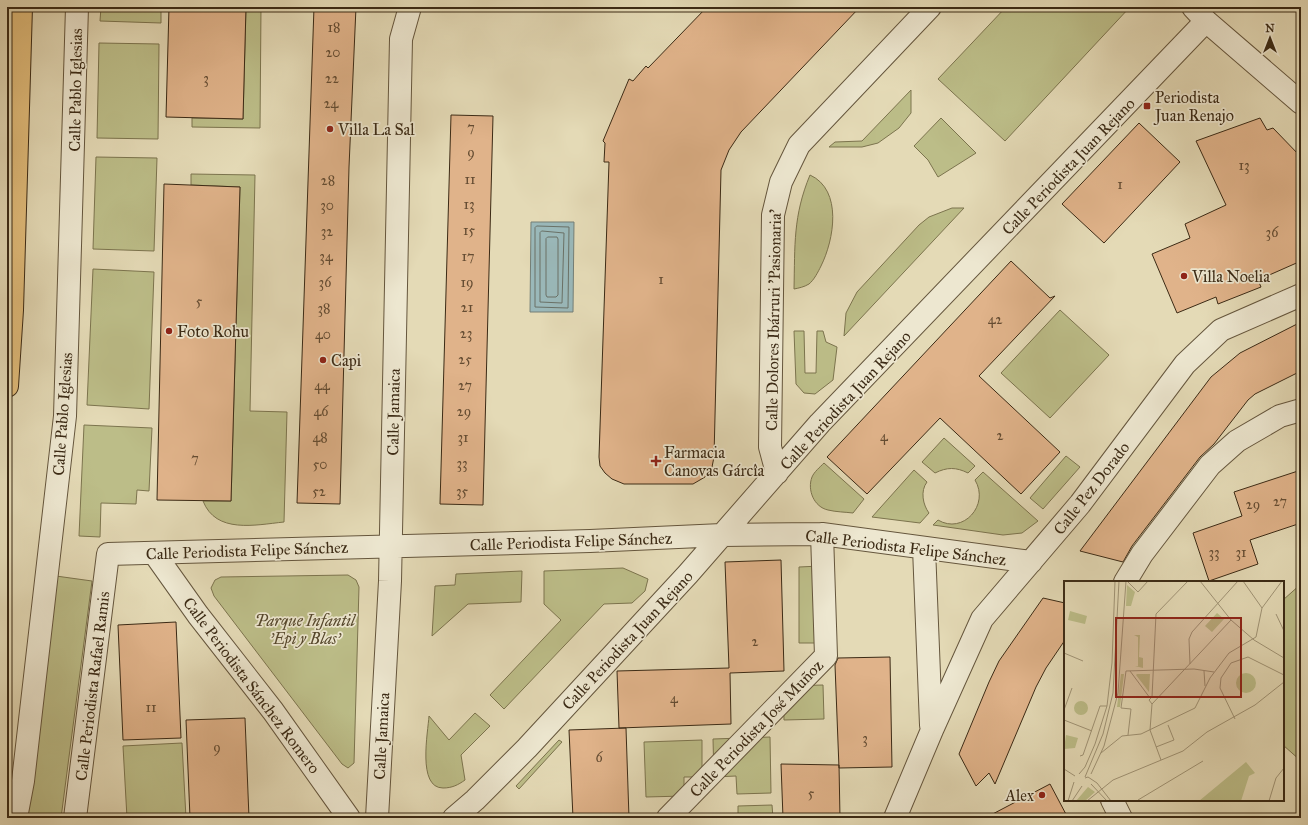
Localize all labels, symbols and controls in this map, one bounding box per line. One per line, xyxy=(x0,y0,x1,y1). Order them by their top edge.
north arrow xyxy=(1250,18,1290,58)
house number: 18 xyxy=(328,19,340,36)
text: N xyxy=(1265,22,1275,35)
street label: Calle Pablo Iglesias xyxy=(65,28,87,152)
house number: 20 xyxy=(325,44,341,61)
house number: 3 xyxy=(203,70,209,87)
house number: 22 xyxy=(325,70,339,87)
place label: Periodista Juan Renajo xyxy=(1153,88,1234,126)
street label: Calle Periodista Juan Rejano xyxy=(998,94,1140,240)
house number: 24 xyxy=(324,95,340,112)
marker: Periodista Juan Renajo xyxy=(1142,101,1152,111)
house number: 7 xyxy=(467,119,475,136)
place label: Villa La Sal xyxy=(337,120,415,139)
marker: Villa La Sal xyxy=(325,124,335,134)
house number: 9 xyxy=(467,144,475,161)
house number: 13 xyxy=(1238,157,1250,174)
house number: 11 xyxy=(464,171,476,188)
house number: 28 xyxy=(321,172,335,189)
house number: 1 xyxy=(1117,176,1123,193)
house number: 13 xyxy=(463,196,475,213)
house number: 30 xyxy=(320,197,334,214)
street label: Calle Dolores Ibárruri 'Pasionaria' xyxy=(762,209,785,431)
house number: 15 xyxy=(463,222,475,239)
house number: 32 xyxy=(321,223,333,240)
house number: 36 xyxy=(1266,224,1279,241)
house number: 34 xyxy=(319,248,334,265)
house number: 17 xyxy=(461,248,475,265)
place label: Villa Noelia xyxy=(1191,267,1270,286)
house number: 1 xyxy=(658,271,664,288)
marker: Villa Noelia xyxy=(1179,271,1189,281)
house number: 36 xyxy=(319,274,332,291)
house number: 19 xyxy=(461,274,473,291)
house number: 5 xyxy=(196,293,203,310)
house number: 21 xyxy=(461,299,474,316)
house number: 38 xyxy=(317,300,331,317)
house number: 42 xyxy=(988,311,1002,328)
place label: Foto Rohu xyxy=(177,322,250,341)
house number: 23 xyxy=(460,325,472,342)
marker: Foto Rohu xyxy=(164,326,174,336)
house number: 40 xyxy=(315,326,331,343)
street label: Calle Periodista Juan Rejano xyxy=(776,327,916,475)
place label: Capi xyxy=(331,351,362,370)
house number: 25 xyxy=(458,351,472,368)
street label: Calle Pablo Iglesias xyxy=(49,352,77,476)
marker: Capi xyxy=(318,355,328,365)
street label: Calle Jamaica xyxy=(383,368,405,456)
house number: 44 xyxy=(314,377,331,394)
house number: 27 xyxy=(458,377,472,394)
house number: 46 xyxy=(314,403,329,420)
house number: 29 xyxy=(457,403,471,420)
house number: 2 xyxy=(997,427,1004,444)
house number: 4 xyxy=(880,428,889,445)
house number: 48 xyxy=(312,429,328,446)
house number: 31 xyxy=(457,429,469,446)
street label: Calle Pez Dorado xyxy=(1049,438,1133,538)
place label: Farmacia Canovas Gárcîa xyxy=(664,443,765,480)
house number: 7 xyxy=(191,450,199,467)
house number: 33 xyxy=(456,455,468,472)
house number: 50 xyxy=(313,456,327,473)
marker: Farmacia Canovas Gárcîa xyxy=(651,456,661,466)
house number: 52 xyxy=(312,483,326,500)
house number: 35 xyxy=(456,483,469,500)
house number: 27 xyxy=(1273,493,1287,510)
house number: 29 xyxy=(1246,496,1260,513)
street label: Calle Periodista Felipe Sánchez xyxy=(804,526,1008,569)
street label: Calle Periodista Felipe Sánchez xyxy=(470,528,673,555)
street label: Calle Periodista Felipe Sánchez xyxy=(146,537,349,564)
house number: 33 xyxy=(1208,544,1220,561)
house number: 31 xyxy=(1235,544,1247,561)
street label: Calle Periodista Juan Rejano xyxy=(558,567,698,715)
inset map xyxy=(1064,581,1284,801)
street label: Calle Periodista Rafael Ramis xyxy=(71,590,114,782)
street label: Calle Periodista Sánchez Romero xyxy=(179,594,324,777)
park label: Parque Infantil 'Epi y Blas' xyxy=(255,611,357,649)
house number: 2 xyxy=(752,633,759,650)
street label: Calle Periodista José Muñoz xyxy=(686,655,828,802)
house number: 4 xyxy=(670,690,679,707)
street label: Calle Jamaica xyxy=(370,692,394,780)
house number: 11 xyxy=(145,699,157,716)
house number: 3 xyxy=(862,730,868,747)
house number: 9 xyxy=(213,739,221,756)
house number: 6 xyxy=(595,749,603,766)
house number: 5 xyxy=(808,785,815,802)
place label: Alex xyxy=(1004,786,1034,805)
marker: Alex xyxy=(1037,790,1047,800)

